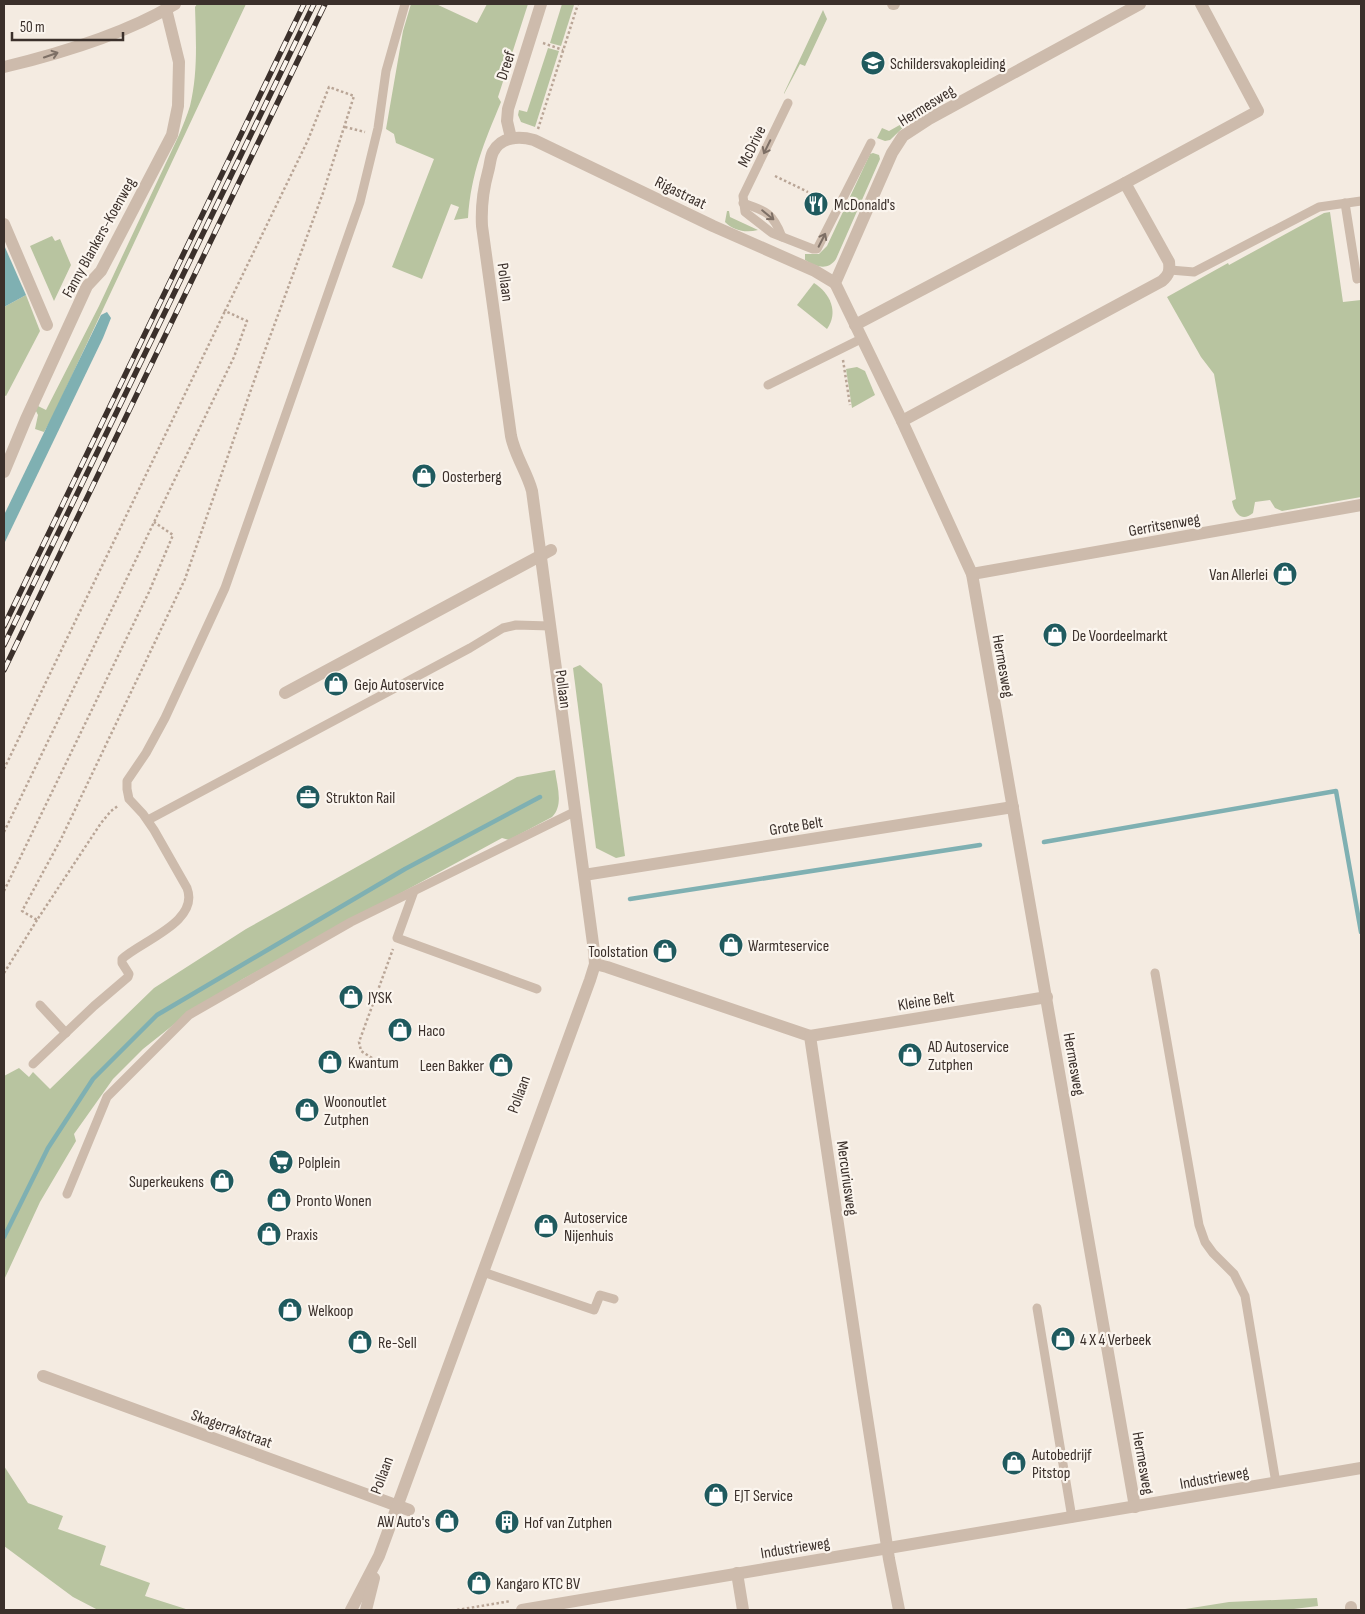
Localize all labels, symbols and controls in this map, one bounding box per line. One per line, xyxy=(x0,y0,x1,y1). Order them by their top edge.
scale bar xyxy=(12,10,124,42)
text: 50 m xyxy=(20,18,45,37)
street label: Dreef xyxy=(493,48,520,83)
one-way arrow xyxy=(43,50,58,59)
school or university icon: Schildersvakopleiding xyxy=(860,50,886,76)
place label: Schildersvakopleiding xyxy=(890,55,1006,74)
street label: Hermesweg xyxy=(895,81,959,131)
street label: McDrive xyxy=(734,123,770,171)
one-way arrow xyxy=(762,139,771,154)
street label: Rigastraat xyxy=(652,173,709,214)
street label: Fanny Blankers-Koenweg xyxy=(58,174,140,301)
restaurant icon: McDonald's xyxy=(803,191,829,217)
place label: McDonald's xyxy=(834,196,896,215)
one-way arrow xyxy=(761,209,774,220)
one-way arrow xyxy=(817,233,827,248)
street label: Pollaan xyxy=(492,262,517,303)
shop icon: Oosterberg xyxy=(411,463,437,489)
place label: Oosterberg xyxy=(442,468,502,487)
street label: Gerritsenweg xyxy=(1127,510,1201,541)
shop icon: Van Allerlei xyxy=(1272,561,1298,587)
place label: Van Allerlei xyxy=(1209,566,1268,585)
shop icon: De Voordeelmarkt xyxy=(1042,622,1068,648)
place label: De Voordeelmarkt xyxy=(1072,627,1168,646)
street label: Hermesweg xyxy=(988,633,1017,699)
street label: Pollaan xyxy=(550,669,575,710)
shop icon: Gejo Autoservice xyxy=(323,671,349,697)
place label: Gejo Autoservice xyxy=(354,676,444,695)
office icon: Strukton Rail xyxy=(295,784,321,810)
place label: Strukton Rail xyxy=(326,789,395,808)
street label: Grote Belt xyxy=(768,813,825,840)
shop icon: Warmteservice xyxy=(718,932,744,958)
place label: Warmteservice xyxy=(748,937,829,956)
shop icon: Toolstation xyxy=(652,938,678,964)
place label: Toolstation xyxy=(588,943,648,962)
shop icon: JYSK xyxy=(338,984,364,1010)
street label: Kleine Belt xyxy=(897,988,956,1015)
place label: JYSK xyxy=(367,989,393,1008)
shop icon: Haco xyxy=(387,1017,413,1043)
place label: Haco xyxy=(418,1022,445,1041)
street label: Hermesweg xyxy=(1059,1031,1088,1097)
place label: AD Autoservice Zutphen xyxy=(927,1038,1009,1075)
shop icon: AD Autoservice Zutphen xyxy=(897,1042,923,1068)
shop icon: Kwantum xyxy=(317,1049,343,1075)
shop icon: Leen Bakker xyxy=(488,1052,514,1078)
place label: Kwantum xyxy=(348,1054,399,1073)
place label: Leen Bakker xyxy=(420,1057,484,1076)
street label: Pollaan xyxy=(504,1073,535,1116)
place label: Woonoutlet Zutphen xyxy=(324,1093,387,1130)
shop icon: Woonoutlet Zutphen xyxy=(294,1097,320,1123)
street label: Mercuriusweg xyxy=(832,1140,861,1217)
supermarket icon: Polplein xyxy=(268,1149,294,1175)
place label: Polplein xyxy=(298,1154,340,1173)
shop icon: Superkeukens xyxy=(209,1168,235,1194)
place label: Superkeukens xyxy=(129,1173,204,1192)
shop icon: Pronto Wonen xyxy=(266,1187,292,1213)
place label: Pronto Wonen xyxy=(296,1192,372,1211)
place label: Autoservice Nijenhuis xyxy=(563,1209,628,1246)
shop icon: Autoservice Nijenhuis xyxy=(533,1213,559,1239)
shop icon: Praxis xyxy=(256,1221,282,1247)
place label: Praxis xyxy=(286,1226,318,1245)
shop icon: Welkoop xyxy=(277,1297,303,1323)
place label: Welkoop xyxy=(308,1302,353,1321)
shop icon: 4 X 4 Verbeek xyxy=(1050,1326,1076,1352)
shop icon: Re-Sell xyxy=(347,1329,373,1355)
place label: 4 X 4 Verbeek xyxy=(1080,1331,1151,1350)
place label: Re-Sell xyxy=(378,1334,417,1353)
street label: Skagerrakstraat xyxy=(188,1406,275,1453)
street label: Hermesweg xyxy=(1128,1430,1157,1496)
place label: Autobedrijf Pitstop xyxy=(1031,1446,1092,1483)
shop icon: Autobedrijf Pitstop xyxy=(1001,1450,1027,1476)
street label: Pollaan xyxy=(367,1454,398,1497)
street label: Industrieweg xyxy=(1178,1463,1250,1494)
shop icon: EJT Service xyxy=(703,1482,729,1508)
place label: EJT Service xyxy=(734,1487,793,1506)
shop icon: AW Auto's xyxy=(434,1508,460,1534)
building icon: Hof van Zutphen xyxy=(494,1509,520,1535)
place label: AW Auto's xyxy=(376,1513,430,1532)
place label: Hof van Zutphen xyxy=(524,1514,612,1533)
street label: Industrieweg xyxy=(759,1534,831,1563)
shop icon: Kangaro KTC BV xyxy=(466,1570,492,1596)
place label: Kangaro KTC BV xyxy=(496,1575,581,1594)

